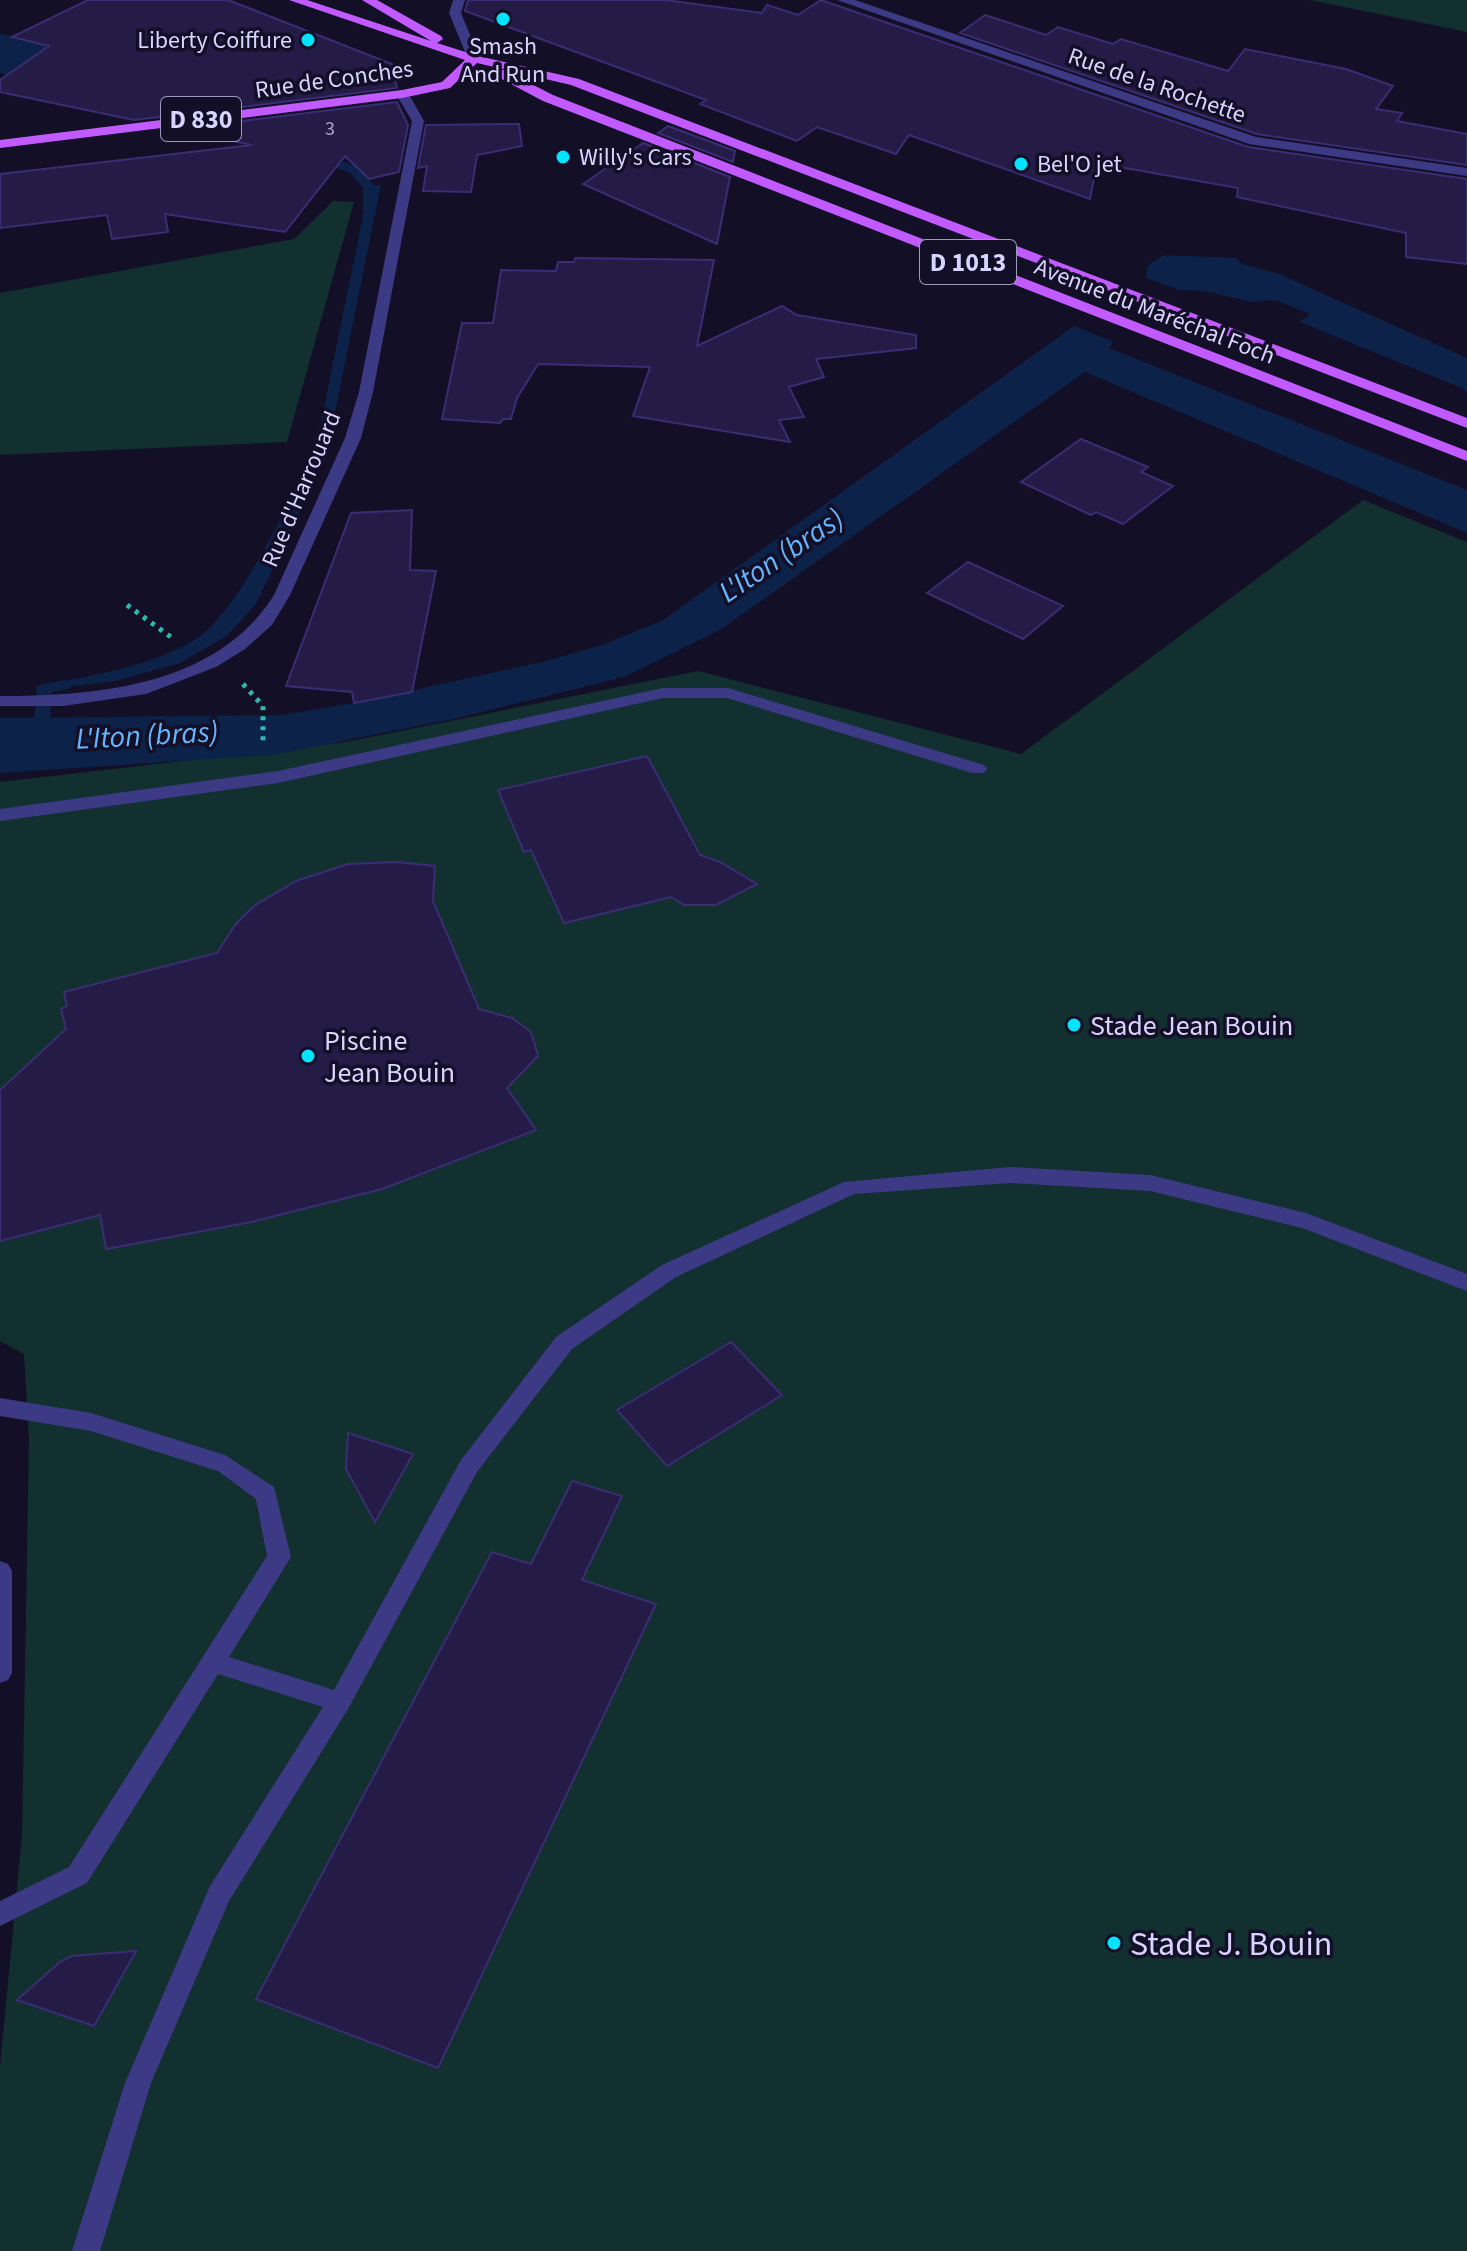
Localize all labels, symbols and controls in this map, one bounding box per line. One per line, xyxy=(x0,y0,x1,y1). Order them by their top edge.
marker: Smash And Run xyxy=(494,10,512,28)
place label: Liberty Coiffure xyxy=(137,23,292,58)
place label: Smash And Run xyxy=(461,29,545,92)
marker: Liberty Coiffure xyxy=(299,31,317,49)
street label: Rue de la Rochette xyxy=(1063,39,1250,132)
street label: Rue de Conches xyxy=(253,51,415,108)
road number: D 830 xyxy=(161,97,241,141)
house number: 3 xyxy=(325,115,335,143)
place label: Willy's Cars xyxy=(579,140,692,175)
place label: Bel'O jet xyxy=(1037,147,1122,182)
marker: Willy's Cars xyxy=(554,148,572,166)
marker: Bel'O jet xyxy=(1012,155,1030,173)
road number: D 1013 xyxy=(920,240,1016,284)
street label: Avenue du Maréchal Foch xyxy=(1030,249,1280,374)
street label: Rue d'Harrouard xyxy=(253,406,350,573)
water label: L'Iton (bras) xyxy=(710,498,852,613)
water label: L'Iton (bras) xyxy=(75,710,219,761)
place label: Stade Jean Bouin xyxy=(1090,1006,1293,1046)
marker: Stade Jean Bouin xyxy=(1065,1016,1083,1034)
place label: Piscine Jean Bouin xyxy=(324,1021,455,1093)
marker: Piscine Jean Bouin xyxy=(299,1047,317,1065)
place label: Stade J. Bouin xyxy=(1130,1920,1332,1969)
marker: Stade J. Bouin xyxy=(1105,1934,1123,1952)

